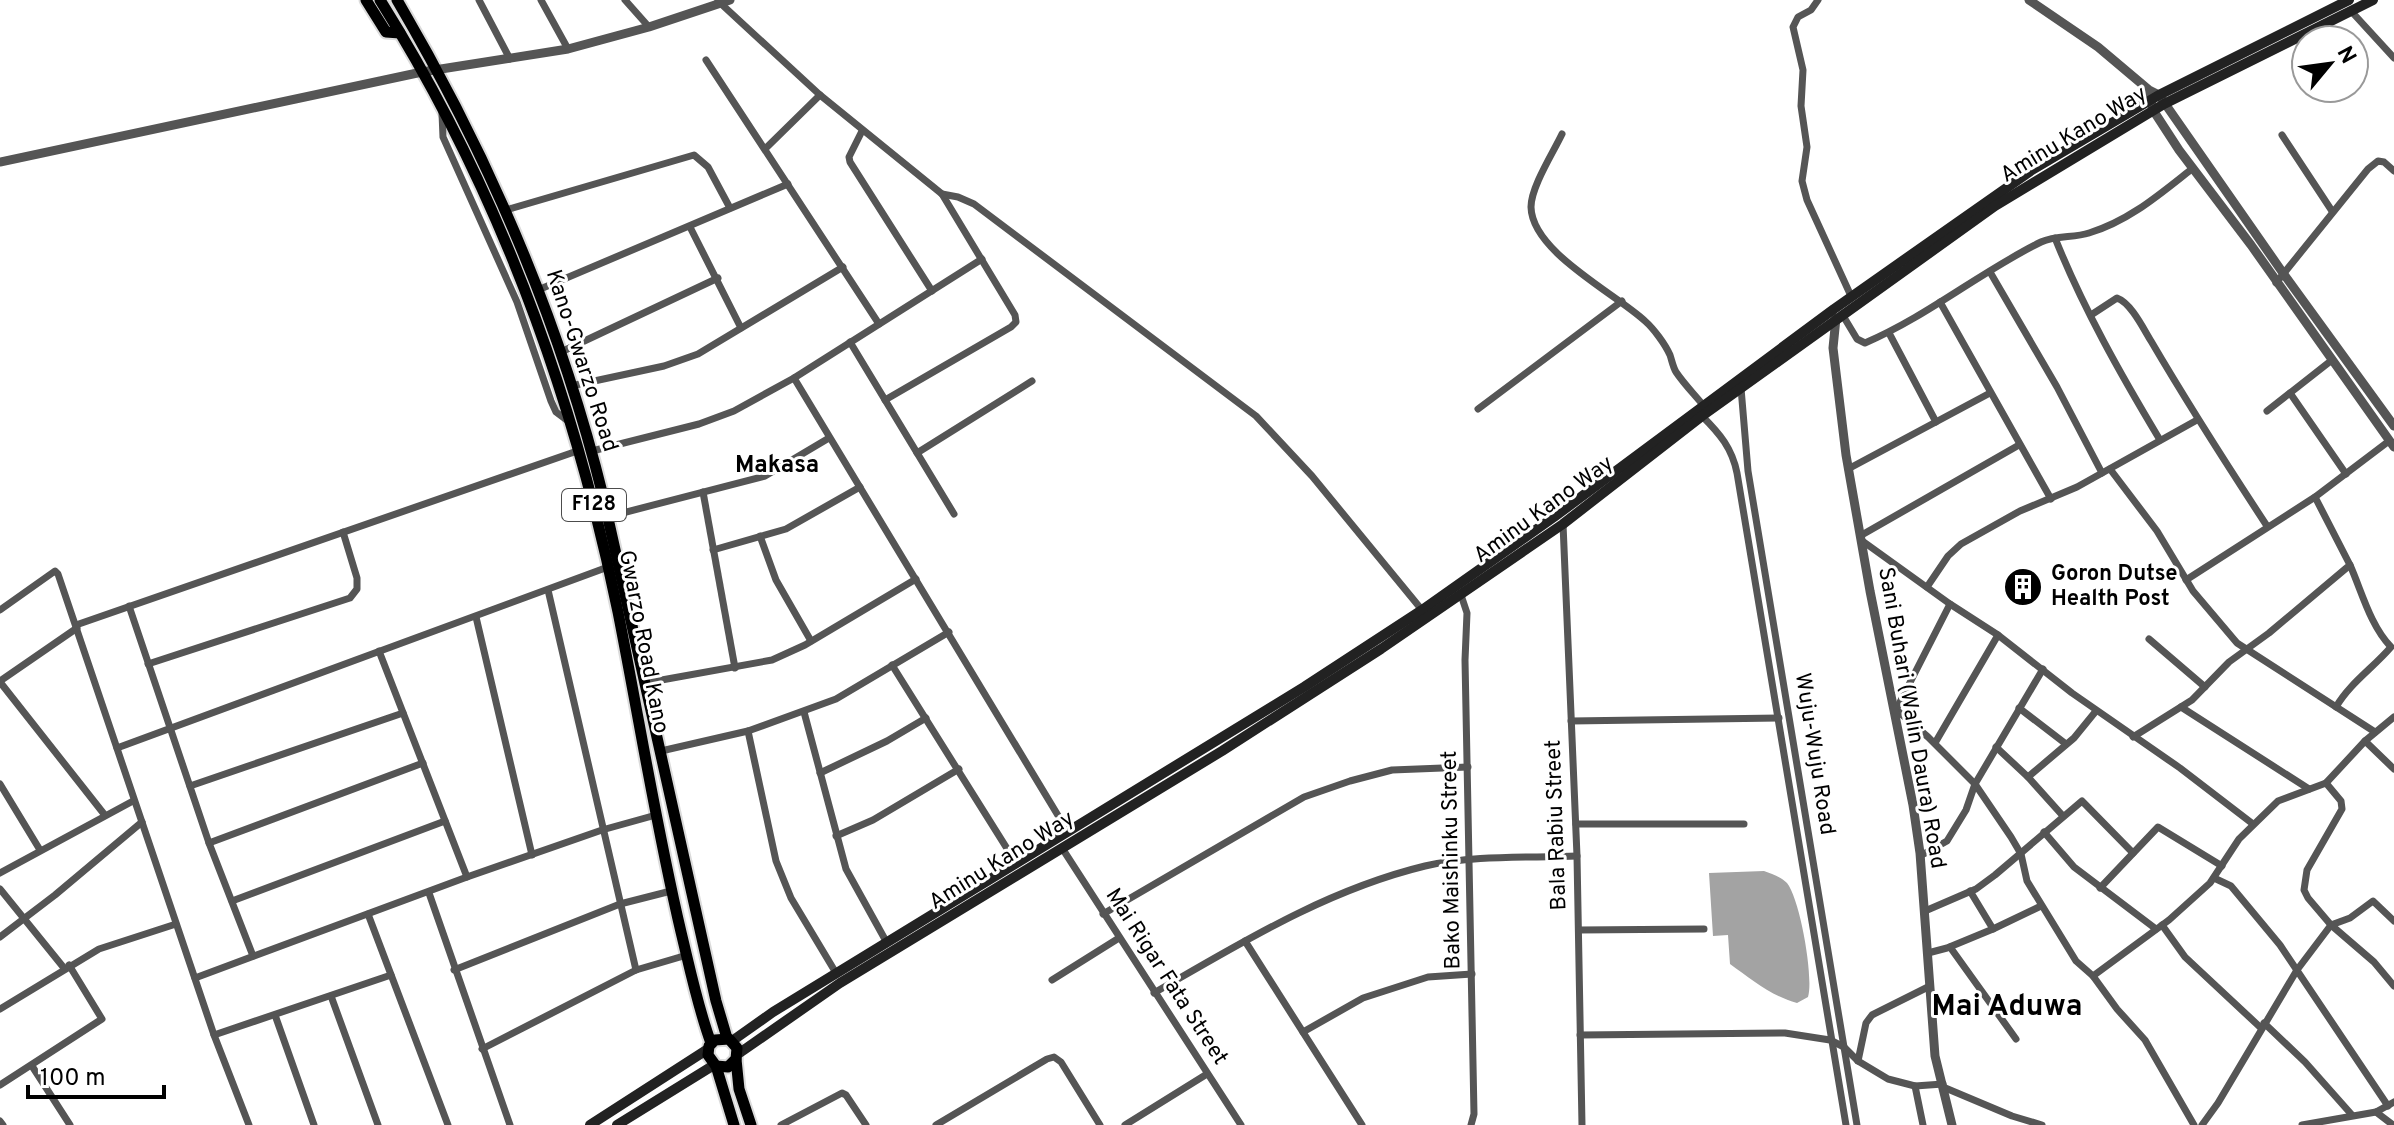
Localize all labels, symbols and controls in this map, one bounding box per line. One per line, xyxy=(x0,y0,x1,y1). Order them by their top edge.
north arrow xyxy=(2290,24,2370,104)
text: N xyxy=(2330,42,2361,69)
street label: Aminu Kano Way xyxy=(1996,81,2152,189)
street label: Kano-Gwarzo Road xyxy=(539,267,623,455)
street label: Aminu Kano Way xyxy=(1469,450,1619,570)
district label: Makasa xyxy=(735,451,819,481)
road number: F128 xyxy=(562,489,626,521)
street label: Gwarzo Road Kano xyxy=(612,548,674,736)
place label: Goron Dutse Health Post xyxy=(2051,561,2178,613)
street label: Sani Buhari (Walin Daura) Road xyxy=(1871,565,1951,871)
building icon: Goron Dutse Health Post xyxy=(2002,566,2044,608)
street label: Wuju-Wuju Road xyxy=(1788,671,1840,837)
street label: Bala Rabiu Street xyxy=(1541,739,1573,911)
street label: Bako Maishinku Street xyxy=(1437,750,1467,970)
street label: Aminu Kano Way xyxy=(924,806,1080,916)
street label: Mai Rigar Fata Street xyxy=(1099,884,1233,1070)
district label: Mai Aduwa xyxy=(1932,989,2082,1026)
scale bar xyxy=(28,1049,164,1099)
text: 100 m xyxy=(40,1064,106,1094)

